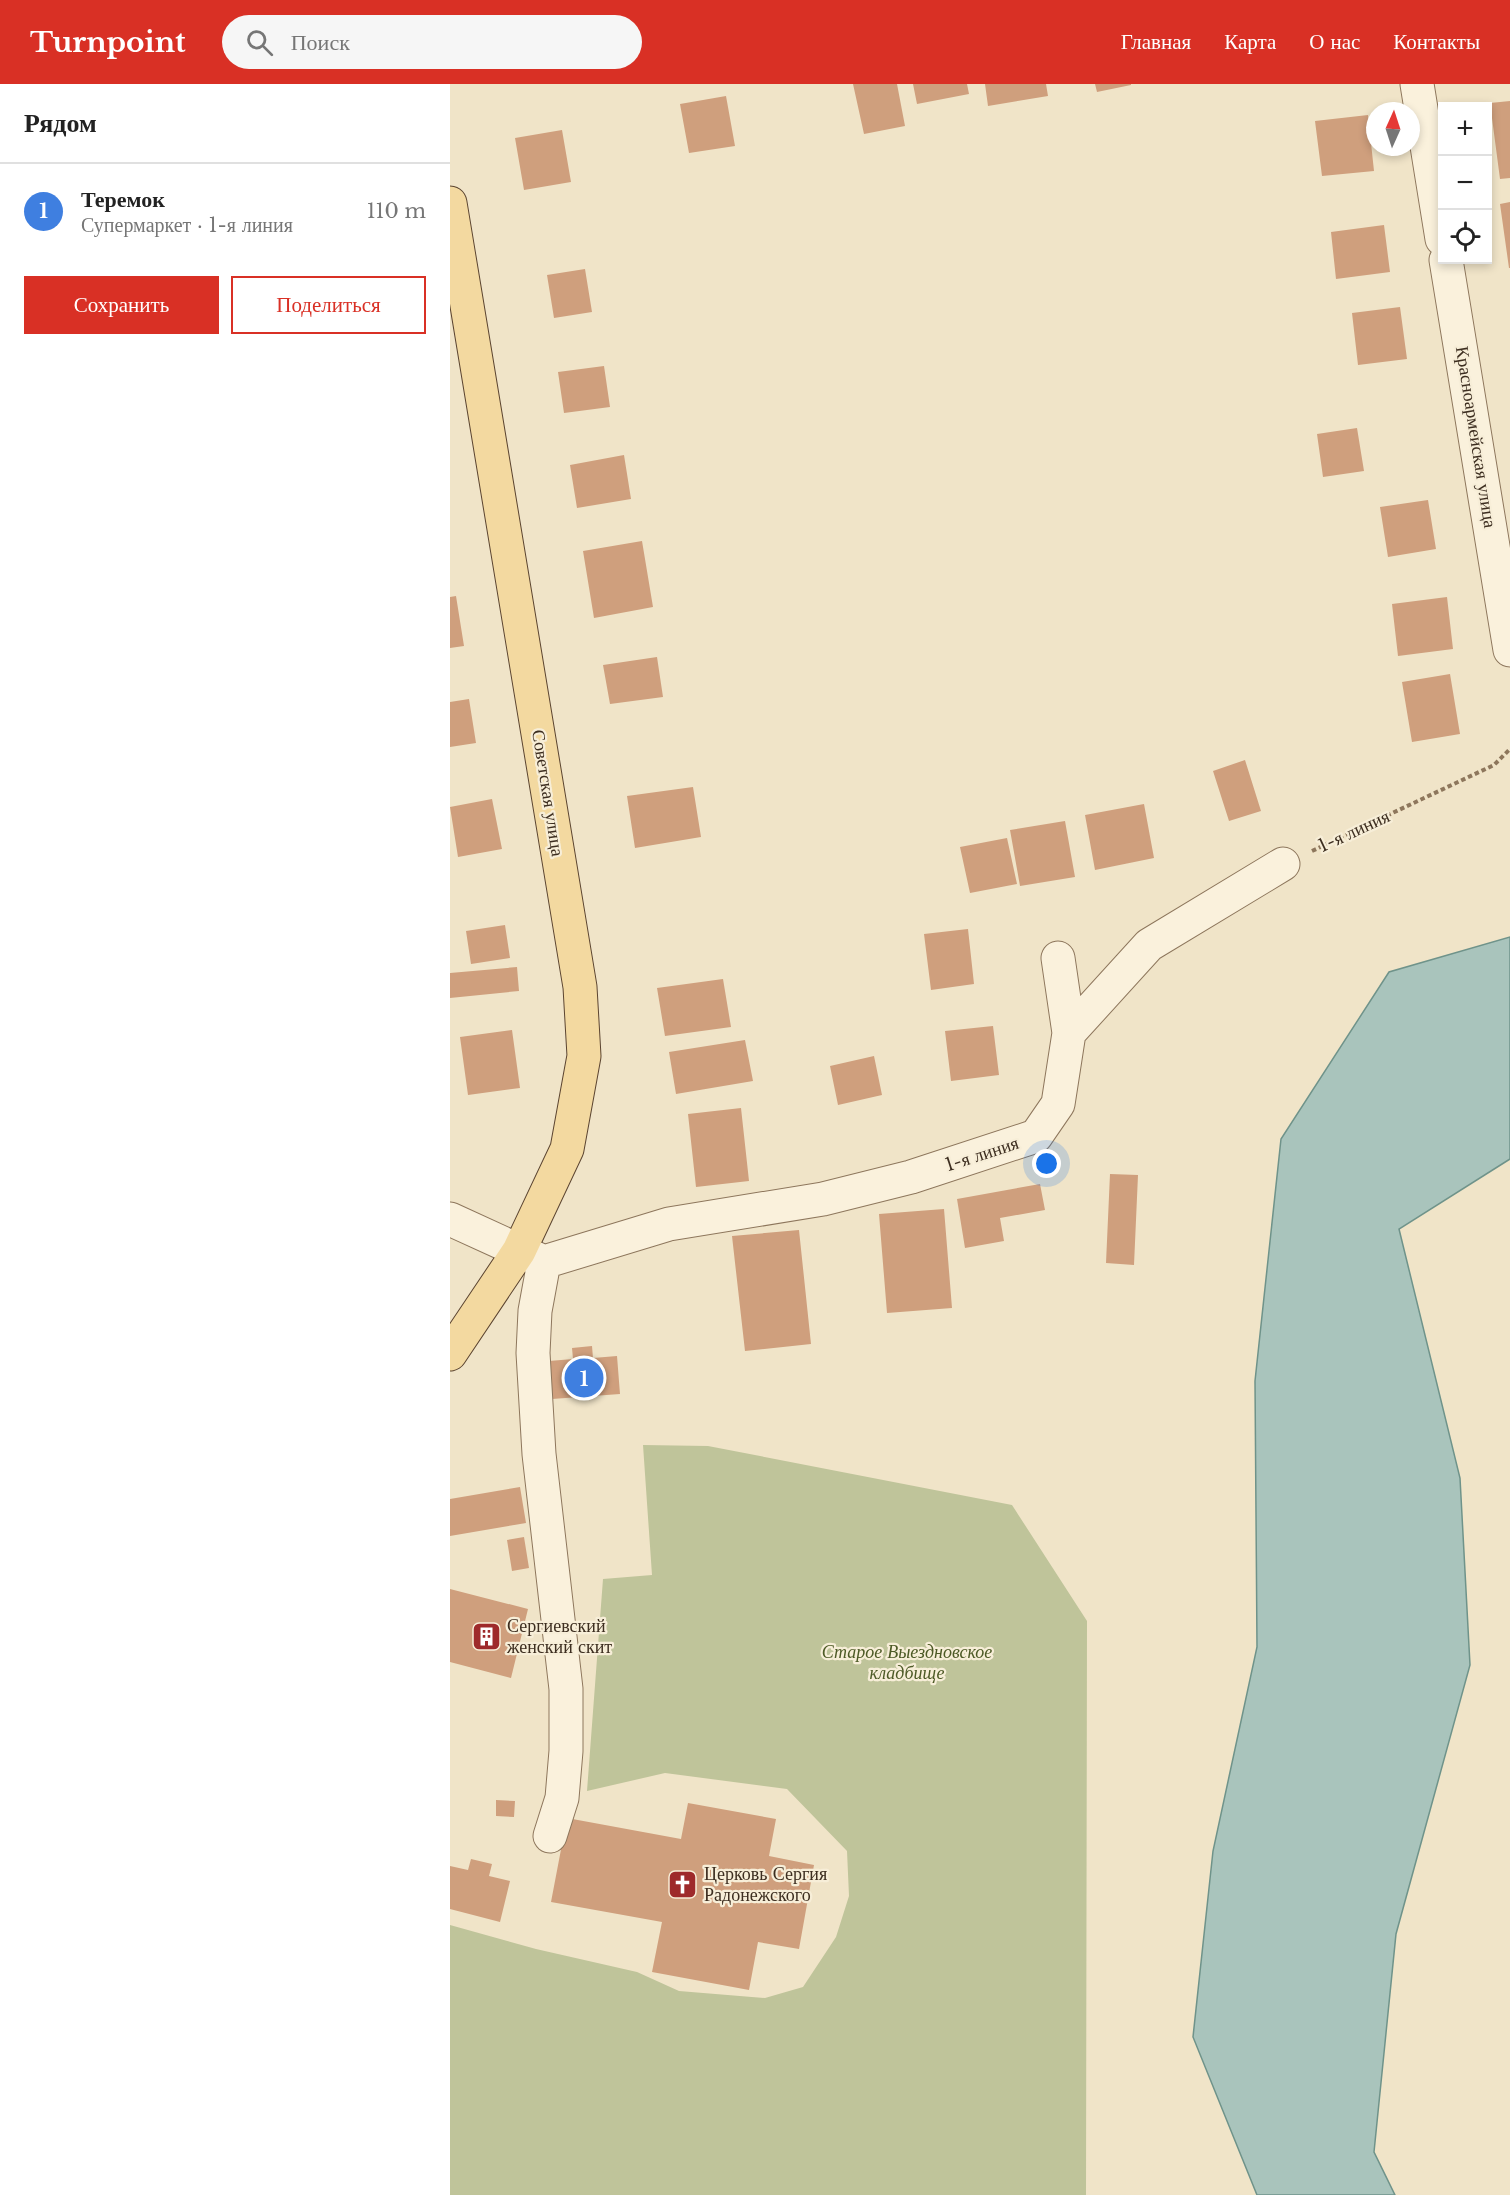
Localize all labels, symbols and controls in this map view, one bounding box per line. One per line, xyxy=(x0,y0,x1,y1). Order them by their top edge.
search box xyxy=(222,15,642,69)
text: Turnpoint xyxy=(30,25,186,60)
icon: search xyxy=(243,26,276,59)
text: Поиск xyxy=(291,29,350,56)
text: Главная xyxy=(1121,29,1191,55)
text: Карта xyxy=(1224,29,1276,55)
text: О нас xyxy=(1309,29,1360,55)
text: Контакты xyxy=(1393,29,1480,55)
north arrow xyxy=(1366,102,1420,156)
map controls xyxy=(1438,102,1492,264)
button: + xyxy=(1438,102,1492,156)
text: Рядом xyxy=(24,107,97,139)
button: − xyxy=(1438,156,1492,210)
text: Теремок xyxy=(81,186,165,213)
text: 1 xyxy=(39,199,48,223)
text: 110 m xyxy=(367,199,426,223)
button: locate xyxy=(1438,210,1492,264)
text: Супермаркет · 1-я линия xyxy=(81,213,293,237)
button: Сохранить xyxy=(24,276,219,334)
button: Поделиться xyxy=(231,276,426,334)
street label: Красноармейская улица xyxy=(1451,345,1501,529)
street label: Советская улица xyxy=(527,728,569,858)
street label: 1-я линия xyxy=(1315,805,1393,857)
street label: 1-я линия xyxy=(942,1132,1022,1176)
your location xyxy=(1032,1149,1061,1178)
pin: 1 xyxy=(564,1356,604,1400)
place label: Сергиевский женский скит xyxy=(506,1615,612,1658)
building icon: Сергиевский женский скит xyxy=(470,1620,502,1652)
park label: Старое Выездновское кладбище xyxy=(822,1641,992,1684)
place label: Церковь Сергия Радонежского xyxy=(704,1863,827,1906)
church icon: Церковь Сергия Радонежского xyxy=(667,1868,699,1900)

